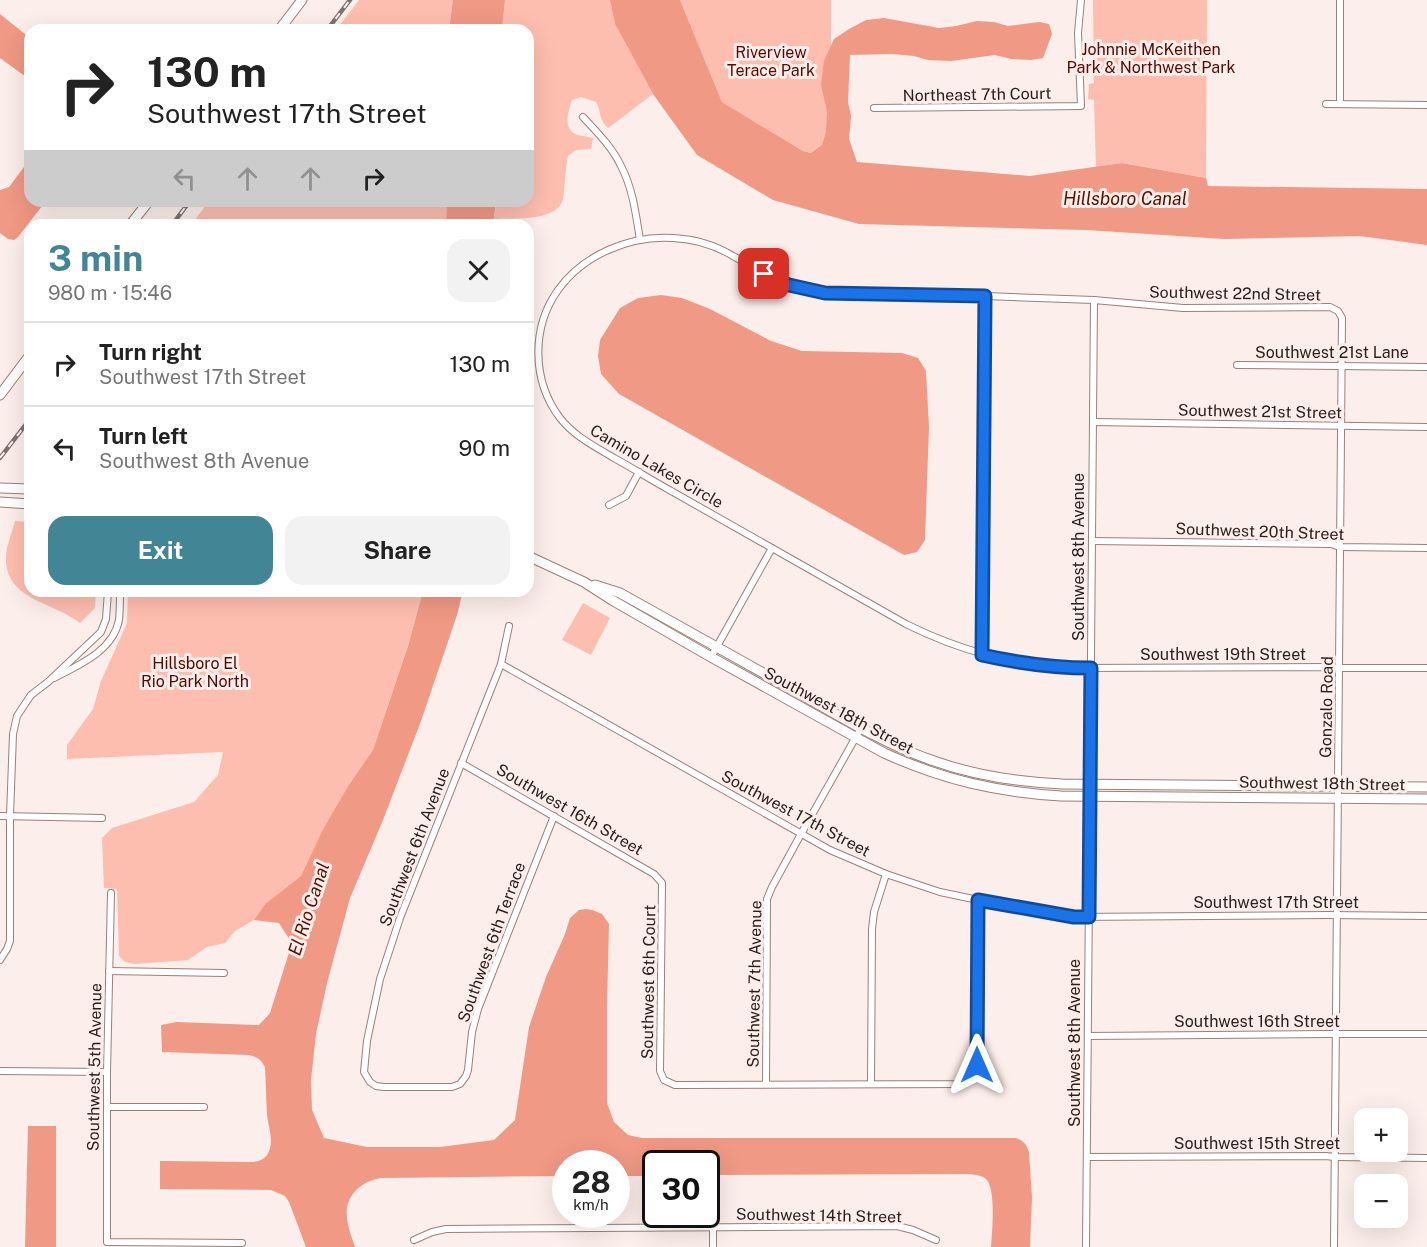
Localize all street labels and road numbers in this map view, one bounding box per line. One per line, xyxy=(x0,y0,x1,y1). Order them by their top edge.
street label: Northeast 7th Court xyxy=(902,84,1052,105)
street label: Southwest 22nd Street xyxy=(1149,283,1321,304)
street label: Southwest 21st Lane xyxy=(1255,343,1409,362)
street label: Southwest 21st Street xyxy=(1178,401,1342,422)
street label: Camino Lakes Circle xyxy=(587,421,727,512)
street label: Southwest 8th Avenue xyxy=(1069,473,1088,641)
street label: Southwest 20th Street xyxy=(1175,519,1345,544)
street label: Southwest 19th Street xyxy=(1140,645,1306,664)
street label: Gonzalo Road xyxy=(1316,656,1337,758)
street label: Southwest 18th Street xyxy=(761,663,917,758)
street label: Southwest 16th Street xyxy=(493,760,646,859)
street label: Southwest 6th Avenue xyxy=(376,765,453,929)
street label: Southwest 17th Street xyxy=(718,766,873,861)
street label: Southwest 18th Street xyxy=(1239,773,1405,794)
street label: Southwest 6th Terrace xyxy=(454,859,529,1025)
street label: Southwest 17th Street xyxy=(1193,893,1359,912)
street label: Southwest 7th Avenue xyxy=(744,900,765,1068)
street label: Southwest 6th Court xyxy=(638,905,659,1059)
street label: Southwest 8th Avenue xyxy=(1065,959,1084,1127)
street label: Southwest 5th Avenue xyxy=(84,983,105,1151)
street label: Southwest 16th Street xyxy=(1174,1012,1340,1031)
street label: Southwest 15th Street xyxy=(1174,1134,1340,1153)
street label: Southwest 14th Street xyxy=(736,1205,902,1226)

